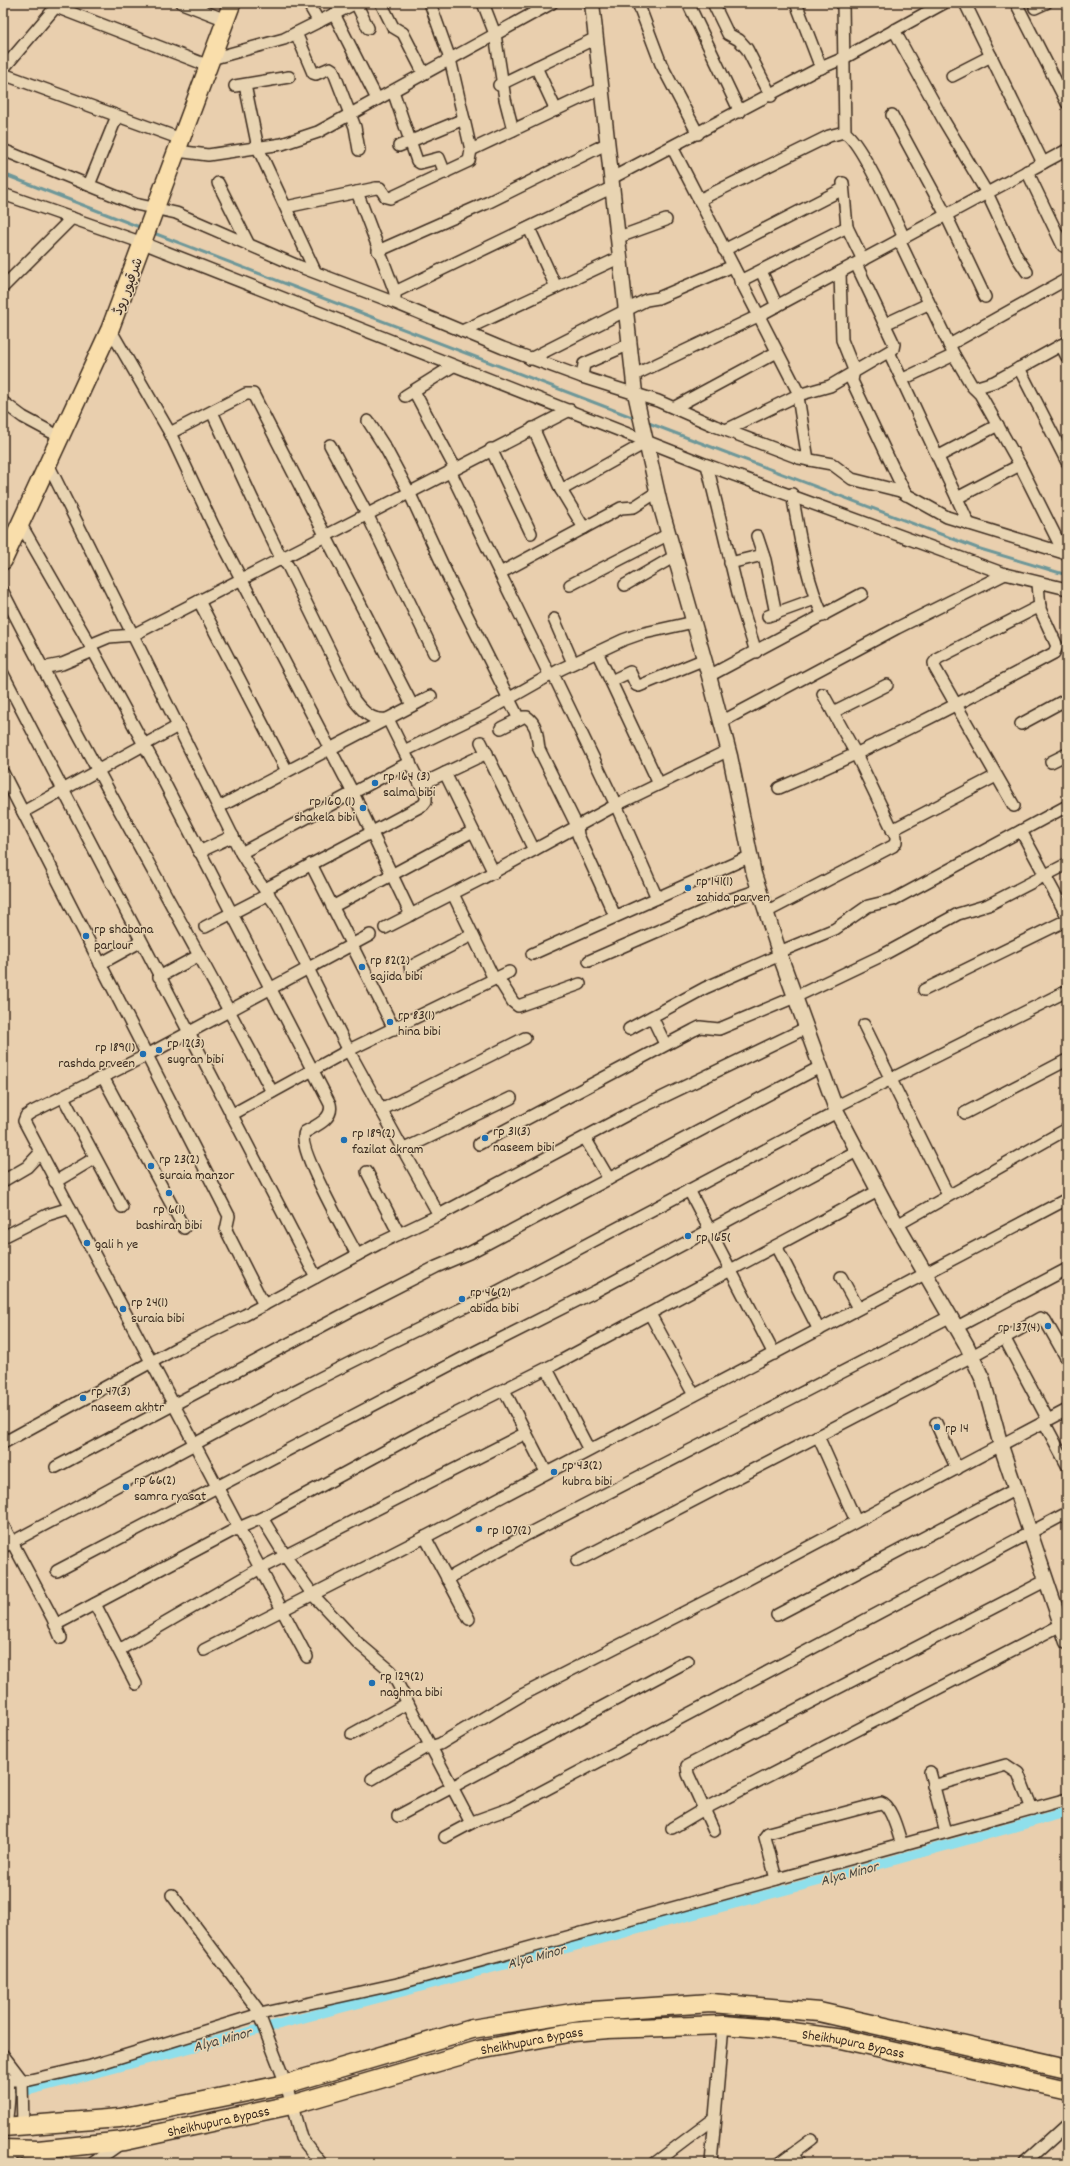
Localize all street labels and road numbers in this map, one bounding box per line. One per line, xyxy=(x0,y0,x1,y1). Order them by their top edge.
street label: شرقپور روڈ xyxy=(109,255,149,318)
street label: Sheikhupura Bypass xyxy=(479,2023,584,2061)
street label: Sheikhupura Bypass xyxy=(801,2025,906,2065)
street label: Sheikhupura Bypass xyxy=(166,2102,272,2143)

